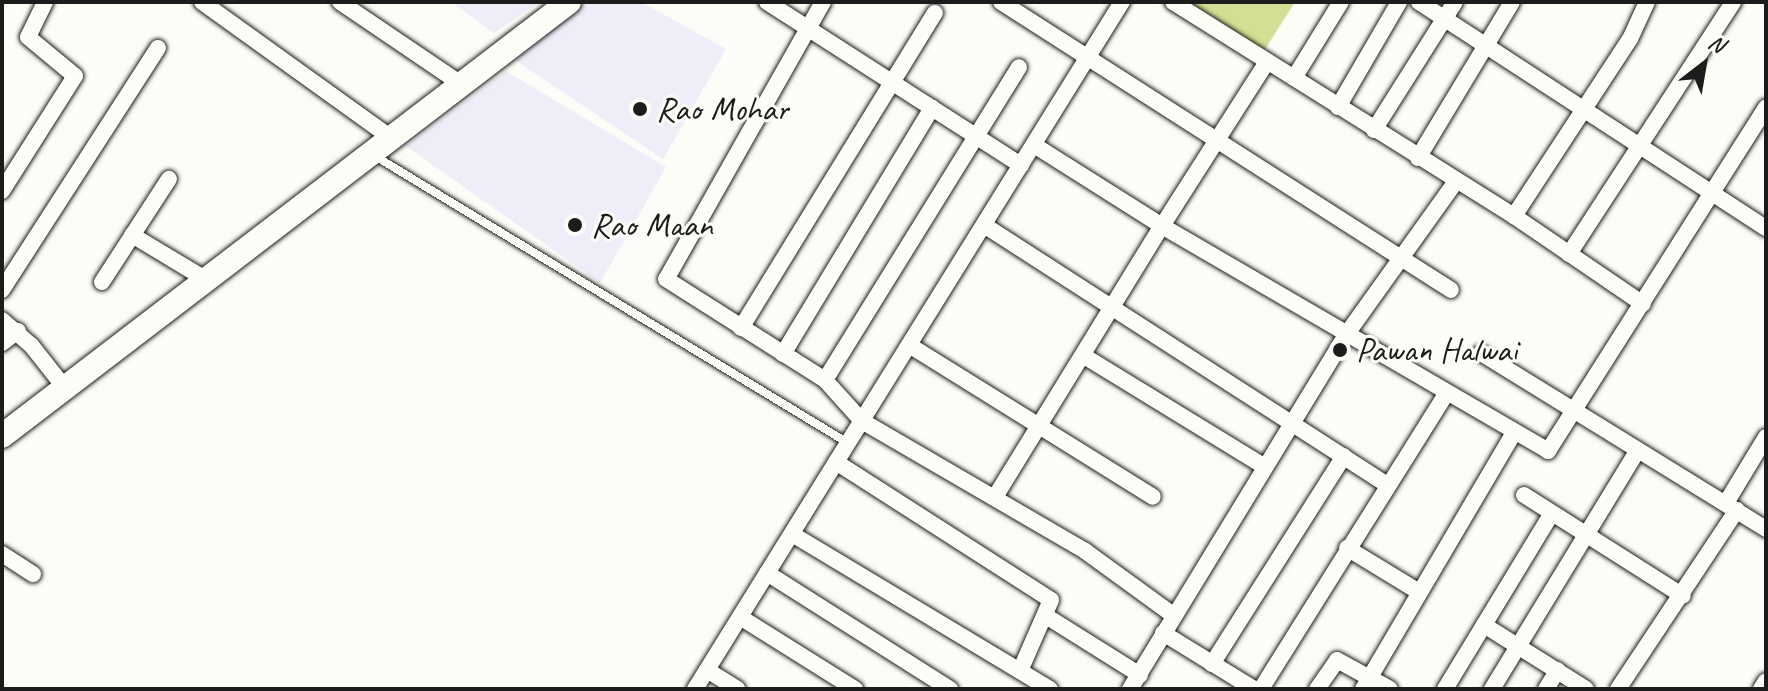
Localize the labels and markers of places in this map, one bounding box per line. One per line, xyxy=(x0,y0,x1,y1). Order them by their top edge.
place label: Rao Mohar xyxy=(656,89,787,129)
marker: Rao Mohar xyxy=(631,100,649,118)
place label: Rao Maan xyxy=(591,205,712,245)
marker: Rao Maan xyxy=(566,216,584,234)
place label: Pawan Halwai xyxy=(1356,330,1517,370)
marker: Pawan Halwai xyxy=(1331,341,1349,359)

